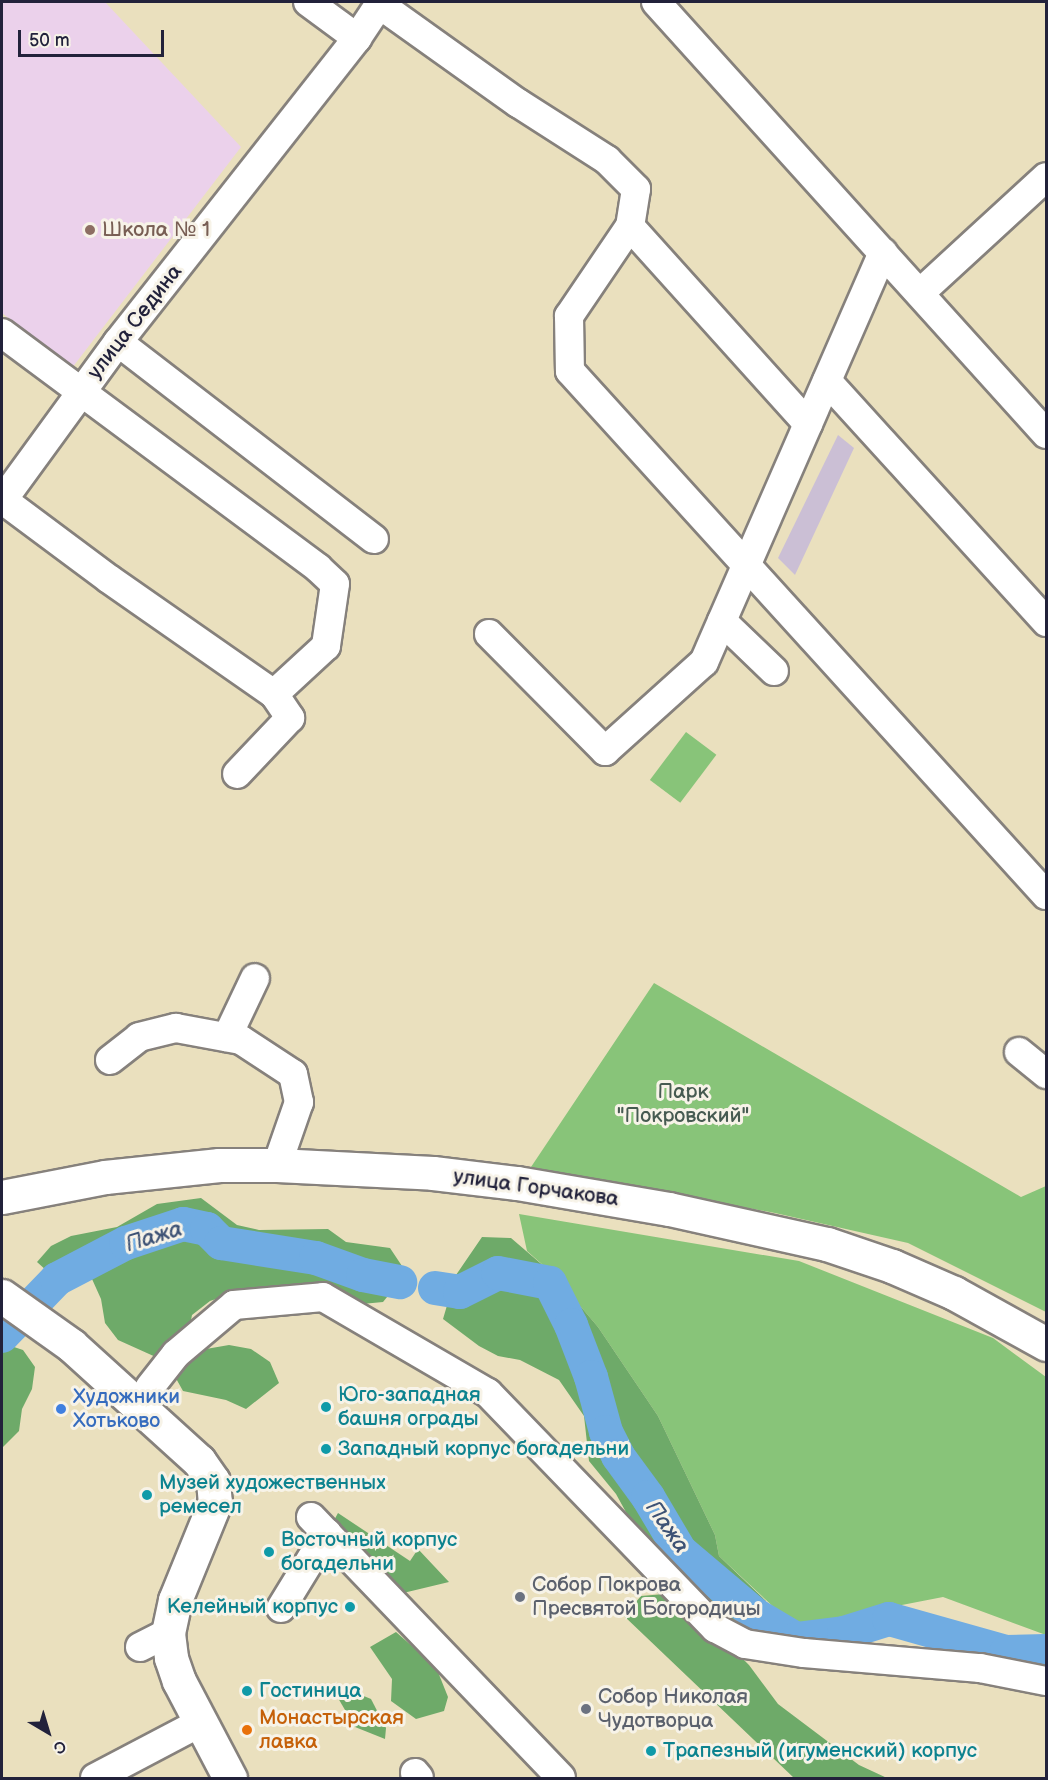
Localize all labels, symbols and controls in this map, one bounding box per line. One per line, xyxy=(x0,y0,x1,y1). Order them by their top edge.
scale bar xyxy=(21,18,166,56)
text: 50 m xyxy=(29,30,70,51)
place label: Школа № 1 xyxy=(102,217,210,243)
marker: Школа № 1 xyxy=(83,223,97,237)
street label: улица Седина xyxy=(82,260,188,384)
park label: Парк "Покровский" xyxy=(617,1079,749,1129)
street label: улица Горчакова xyxy=(452,1164,620,1212)
water label: Пажа xyxy=(122,1216,186,1258)
place label: Юго-западная башня ограды xyxy=(338,1382,481,1432)
place label: Художники Хотьково xyxy=(73,1384,180,1434)
marker: Юго-западная башня ограды xyxy=(319,1400,333,1414)
marker: Художники Хотьково xyxy=(54,1402,68,1416)
place label: Западный корпус богадельни xyxy=(338,1436,629,1462)
marker: Западный корпус богадельни xyxy=(319,1442,333,1456)
place label: Музей художественных ремесел xyxy=(159,1470,386,1520)
marker: Музей художественных ремесел xyxy=(140,1488,154,1502)
water label: Пажа xyxy=(640,1496,694,1558)
place label: Восточный корпус богадельни xyxy=(281,1527,457,1577)
marker: Восточный корпус богадельни xyxy=(262,1545,276,1559)
place label: Собор Покрова Пресвятой Богородицы xyxy=(532,1572,761,1622)
marker: Собор Покрова Пресвятой Богородицы xyxy=(513,1590,527,1604)
place label: Келейный корпус xyxy=(167,1594,338,1620)
marker: Келейный корпус xyxy=(343,1600,357,1614)
place label: Гостиница xyxy=(259,1678,362,1704)
marker: Гостиница xyxy=(240,1684,254,1698)
place label: Собор Николая Чудотворца xyxy=(598,1684,748,1734)
north arrow xyxy=(18,1702,78,1762)
marker: Собор Николая Чудотворца xyxy=(579,1702,593,1716)
place label: Монастырская лавка xyxy=(259,1705,404,1755)
marker: Монастырская лавка xyxy=(240,1723,254,1737)
text: С xyxy=(49,1736,70,1757)
place label: Трапезный (игуменский) корпус xyxy=(663,1738,977,1764)
marker: Трапезный (игуменский) корпус xyxy=(644,1744,658,1758)

